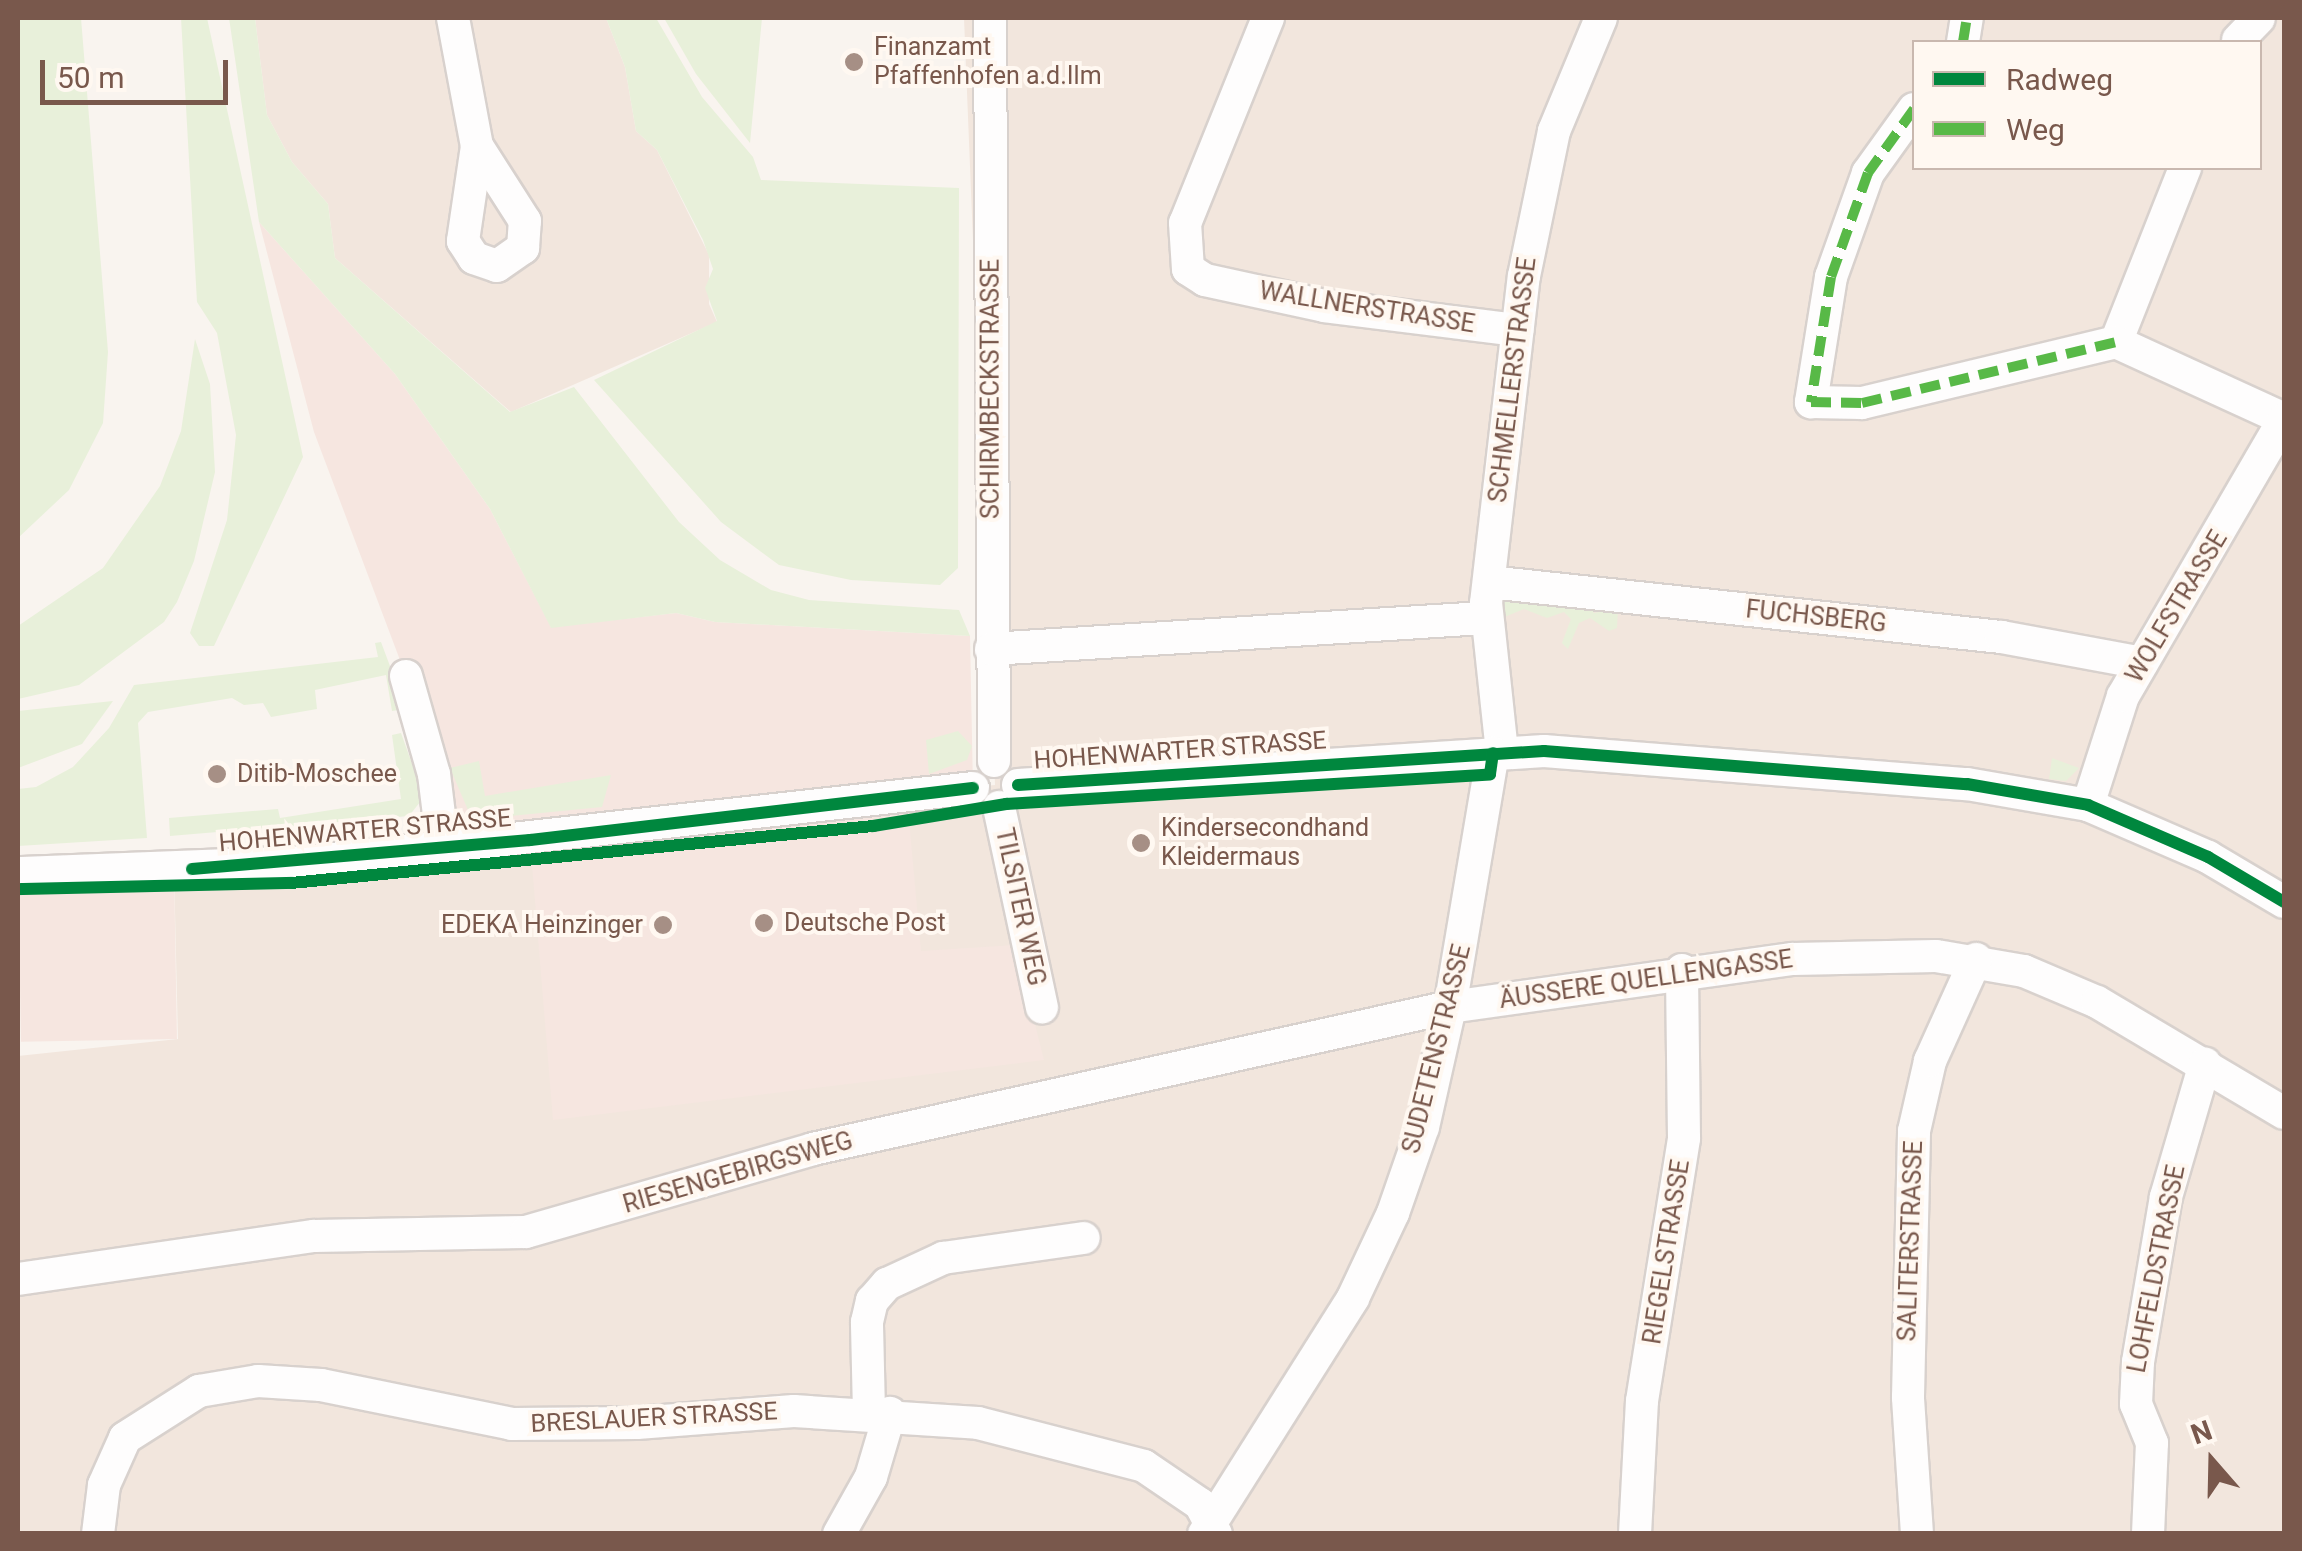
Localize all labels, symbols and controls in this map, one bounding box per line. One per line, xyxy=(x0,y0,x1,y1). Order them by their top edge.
place label: Finanzamt Pfaffenhofen a.d.Ilm xyxy=(874,33,1102,92)
scale bar xyxy=(45,40,232,102)
legend xyxy=(1912,40,2262,170)
marker: Finanzamt Pfaffenhofen a.d.Ilm xyxy=(843,51,865,73)
text: 50 m xyxy=(57,60,124,95)
text: Radweg xyxy=(2006,62,2113,97)
text: Weg xyxy=(2006,112,2065,147)
street label: SCHMELLERSTRASSE xyxy=(1483,256,1543,504)
street label: SCHIRMBECKSTRASSE xyxy=(976,259,1006,519)
street label: WALLNERSTRASSE xyxy=(1257,276,1477,340)
street label: WOLFSTRASSE xyxy=(2120,526,2234,688)
street label: FUCHSBERG xyxy=(1744,595,1888,639)
street label: HOHENWARTER STRASSE xyxy=(1033,726,1327,776)
place label: Ditib-Moschee xyxy=(237,759,397,789)
marker: Ditib-Moschee xyxy=(206,763,228,785)
street label: HOHENWARTER STRASSE xyxy=(218,803,512,859)
place label: Kindersecondhand Kleidermaus xyxy=(1161,814,1369,873)
street label: TILSITER WEG xyxy=(989,825,1051,989)
marker: Kindersecondhand Kleidermaus xyxy=(1130,832,1152,854)
place label: Deutsche Post xyxy=(784,908,946,938)
place label: EDEKA Heinzinger xyxy=(441,910,643,940)
marker: Deutsche Post xyxy=(753,912,775,934)
marker: EDEKA Heinzinger xyxy=(652,914,674,936)
street label: SUDETENSTRASSE xyxy=(1397,941,1477,1157)
street label: ÄUSSERE QUELLENGASSE xyxy=(1497,945,1795,1015)
street label: RIESENGEBIRGSWEG xyxy=(620,1126,856,1220)
street label: SALITERSTRASSE xyxy=(1893,1140,1929,1342)
street label: RIEGELSTRASSE xyxy=(1638,1158,1696,1346)
street label: LOHFELDSTRASSE xyxy=(2122,1163,2192,1375)
street label: BRESLAUER STRASSE xyxy=(530,1397,778,1439)
north arrow xyxy=(2162,1411,2262,1511)
text: N xyxy=(2187,1413,2216,1451)

